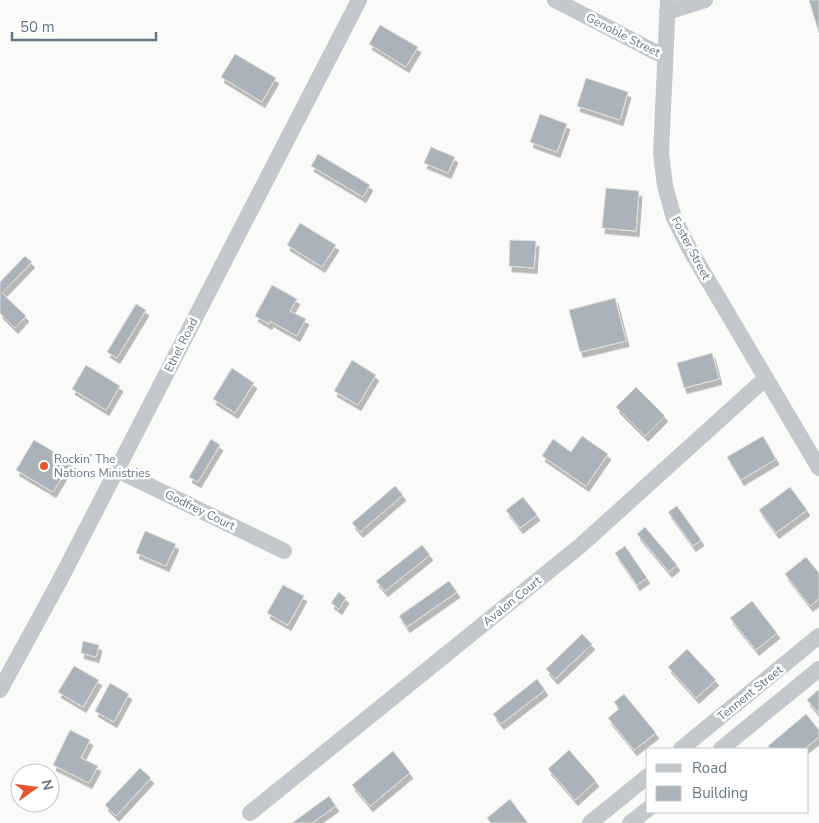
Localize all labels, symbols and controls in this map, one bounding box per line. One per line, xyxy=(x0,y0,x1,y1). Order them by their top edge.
street label: Genoble Street xyxy=(583,9,664,61)
scale bar xyxy=(12,10,156,42)
text: 50 m xyxy=(20,17,55,37)
street label: Foster Street xyxy=(668,214,715,283)
street label: Ethel Road xyxy=(161,315,201,375)
place label: Rockin’ The Nations Ministries xyxy=(54,451,151,481)
marker: Rockin’ The Nations Ministries xyxy=(38,460,50,472)
street label: Godfrey Court xyxy=(162,486,238,534)
street label: Avalon Court xyxy=(479,572,545,629)
street label: Tennent Street xyxy=(714,661,787,724)
legend xyxy=(646,748,809,813)
text: Road xyxy=(692,758,727,778)
north arrow xyxy=(10,763,60,813)
text: N xyxy=(37,778,58,792)
text: Building xyxy=(692,783,748,803)

